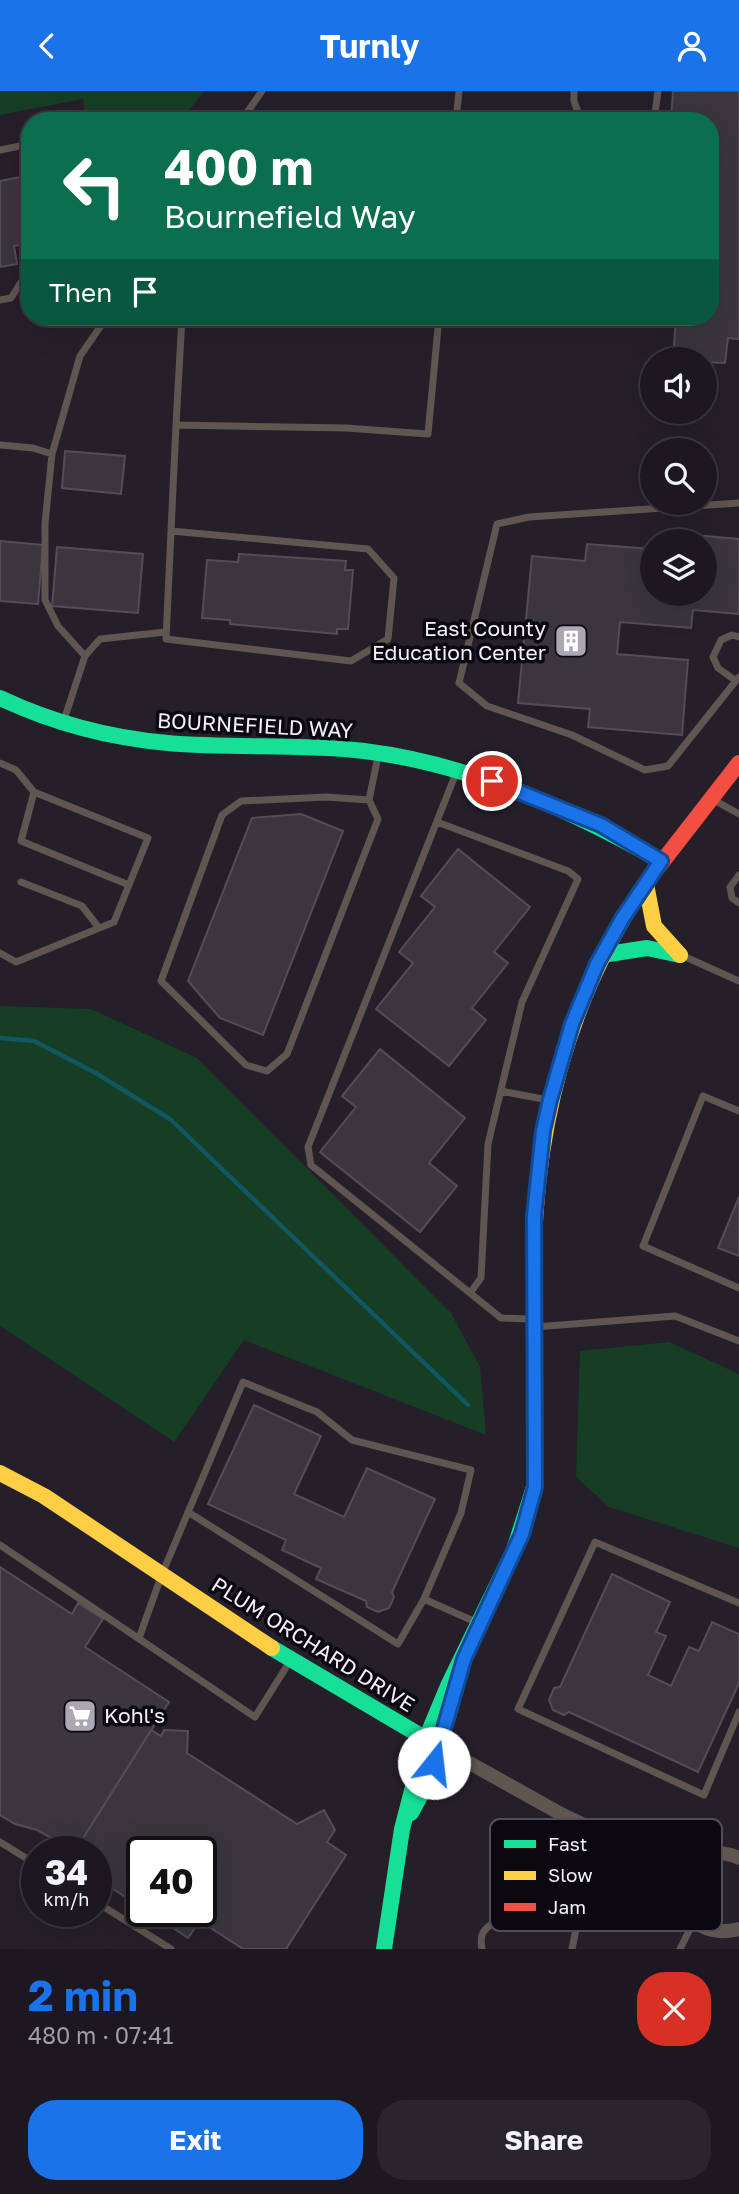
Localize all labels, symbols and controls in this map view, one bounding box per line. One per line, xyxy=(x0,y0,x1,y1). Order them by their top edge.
icon: back xyxy=(28,27,66,65)
text: Turnly xyxy=(320,27,419,65)
icon: person xyxy=(673,27,711,65)
text: 400 m xyxy=(164,137,313,196)
icon: left xyxy=(49,140,140,231)
text: Bournefield Way xyxy=(164,197,416,235)
icon: arrive xyxy=(126,273,164,311)
text: Then xyxy=(49,277,112,308)
map controls xyxy=(640,347,717,606)
button: sound xyxy=(640,347,717,424)
button: search xyxy=(640,438,717,515)
button: layers xyxy=(640,529,717,606)
place label: East County Education Center xyxy=(372,615,546,665)
building icon: East County Education Center xyxy=(552,622,590,660)
street label: BOURNEFIELD WAY xyxy=(156,707,354,743)
pin xyxy=(462,751,522,811)
icon: arrive xyxy=(473,762,511,800)
street label: PLUM ORCHARD DRIVE xyxy=(207,1571,420,1717)
supermarket icon: Kohl's xyxy=(61,1697,99,1735)
place label: Kohl's xyxy=(104,1702,165,1728)
position arrow xyxy=(397,1726,471,1800)
legend xyxy=(490,1819,722,1931)
text: Fast xyxy=(548,1832,587,1855)
speed limit sign: 40 xyxy=(126,1836,217,1927)
text: 34 xyxy=(45,1851,88,1893)
text: Slow xyxy=(548,1863,593,1886)
text: km/h xyxy=(44,1888,89,1910)
text: Jam xyxy=(548,1895,586,1918)
text: 2 min xyxy=(28,1970,138,2020)
button: close xyxy=(637,1972,711,2046)
text: 480 m · 07:41 xyxy=(28,2021,173,2049)
button: Exit xyxy=(28,2100,363,2180)
button: Share xyxy=(377,2100,711,2180)

